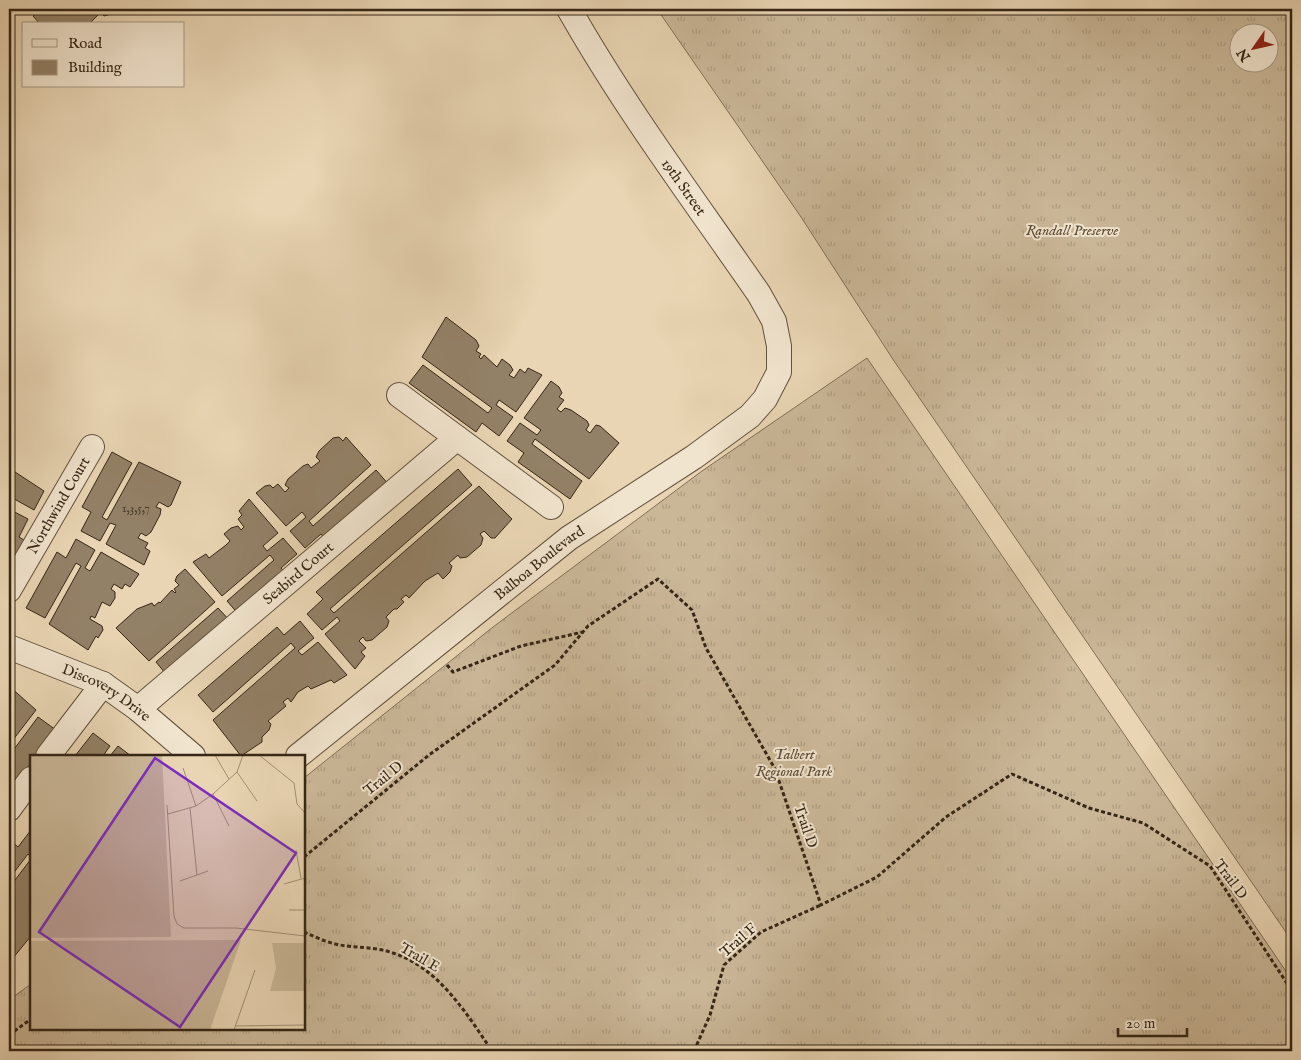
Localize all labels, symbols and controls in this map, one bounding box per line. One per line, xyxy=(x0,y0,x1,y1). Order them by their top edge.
legend xyxy=(22,22,185,88)
north arrow xyxy=(1228,22,1278,72)
text: Road xyxy=(68,34,103,53)
text: N xyxy=(1233,45,1255,66)
text: Building xyxy=(68,58,123,77)
street label: 19th Street xyxy=(657,155,710,220)
park label: Randall Preserve xyxy=(1026,221,1118,240)
street label: Northwind Court xyxy=(23,453,94,558)
house number: 1,3,5,7 xyxy=(122,501,150,516)
street label: Balboa Boulevard xyxy=(490,521,589,605)
street label: Seabird Court xyxy=(259,538,338,609)
street label: Discovery Drive xyxy=(59,660,155,726)
park label: Talbert Regional Park xyxy=(756,745,832,782)
inset map xyxy=(30,755,305,1030)
street label: Trail D xyxy=(360,757,407,800)
street label: Trail D xyxy=(789,802,822,851)
street label: Trail D xyxy=(1209,856,1252,903)
street label: Trail F xyxy=(716,919,761,962)
street label: Trail E xyxy=(396,938,443,977)
scale bar xyxy=(1118,1005,1187,1037)
text: 20 m xyxy=(1126,1014,1156,1033)

